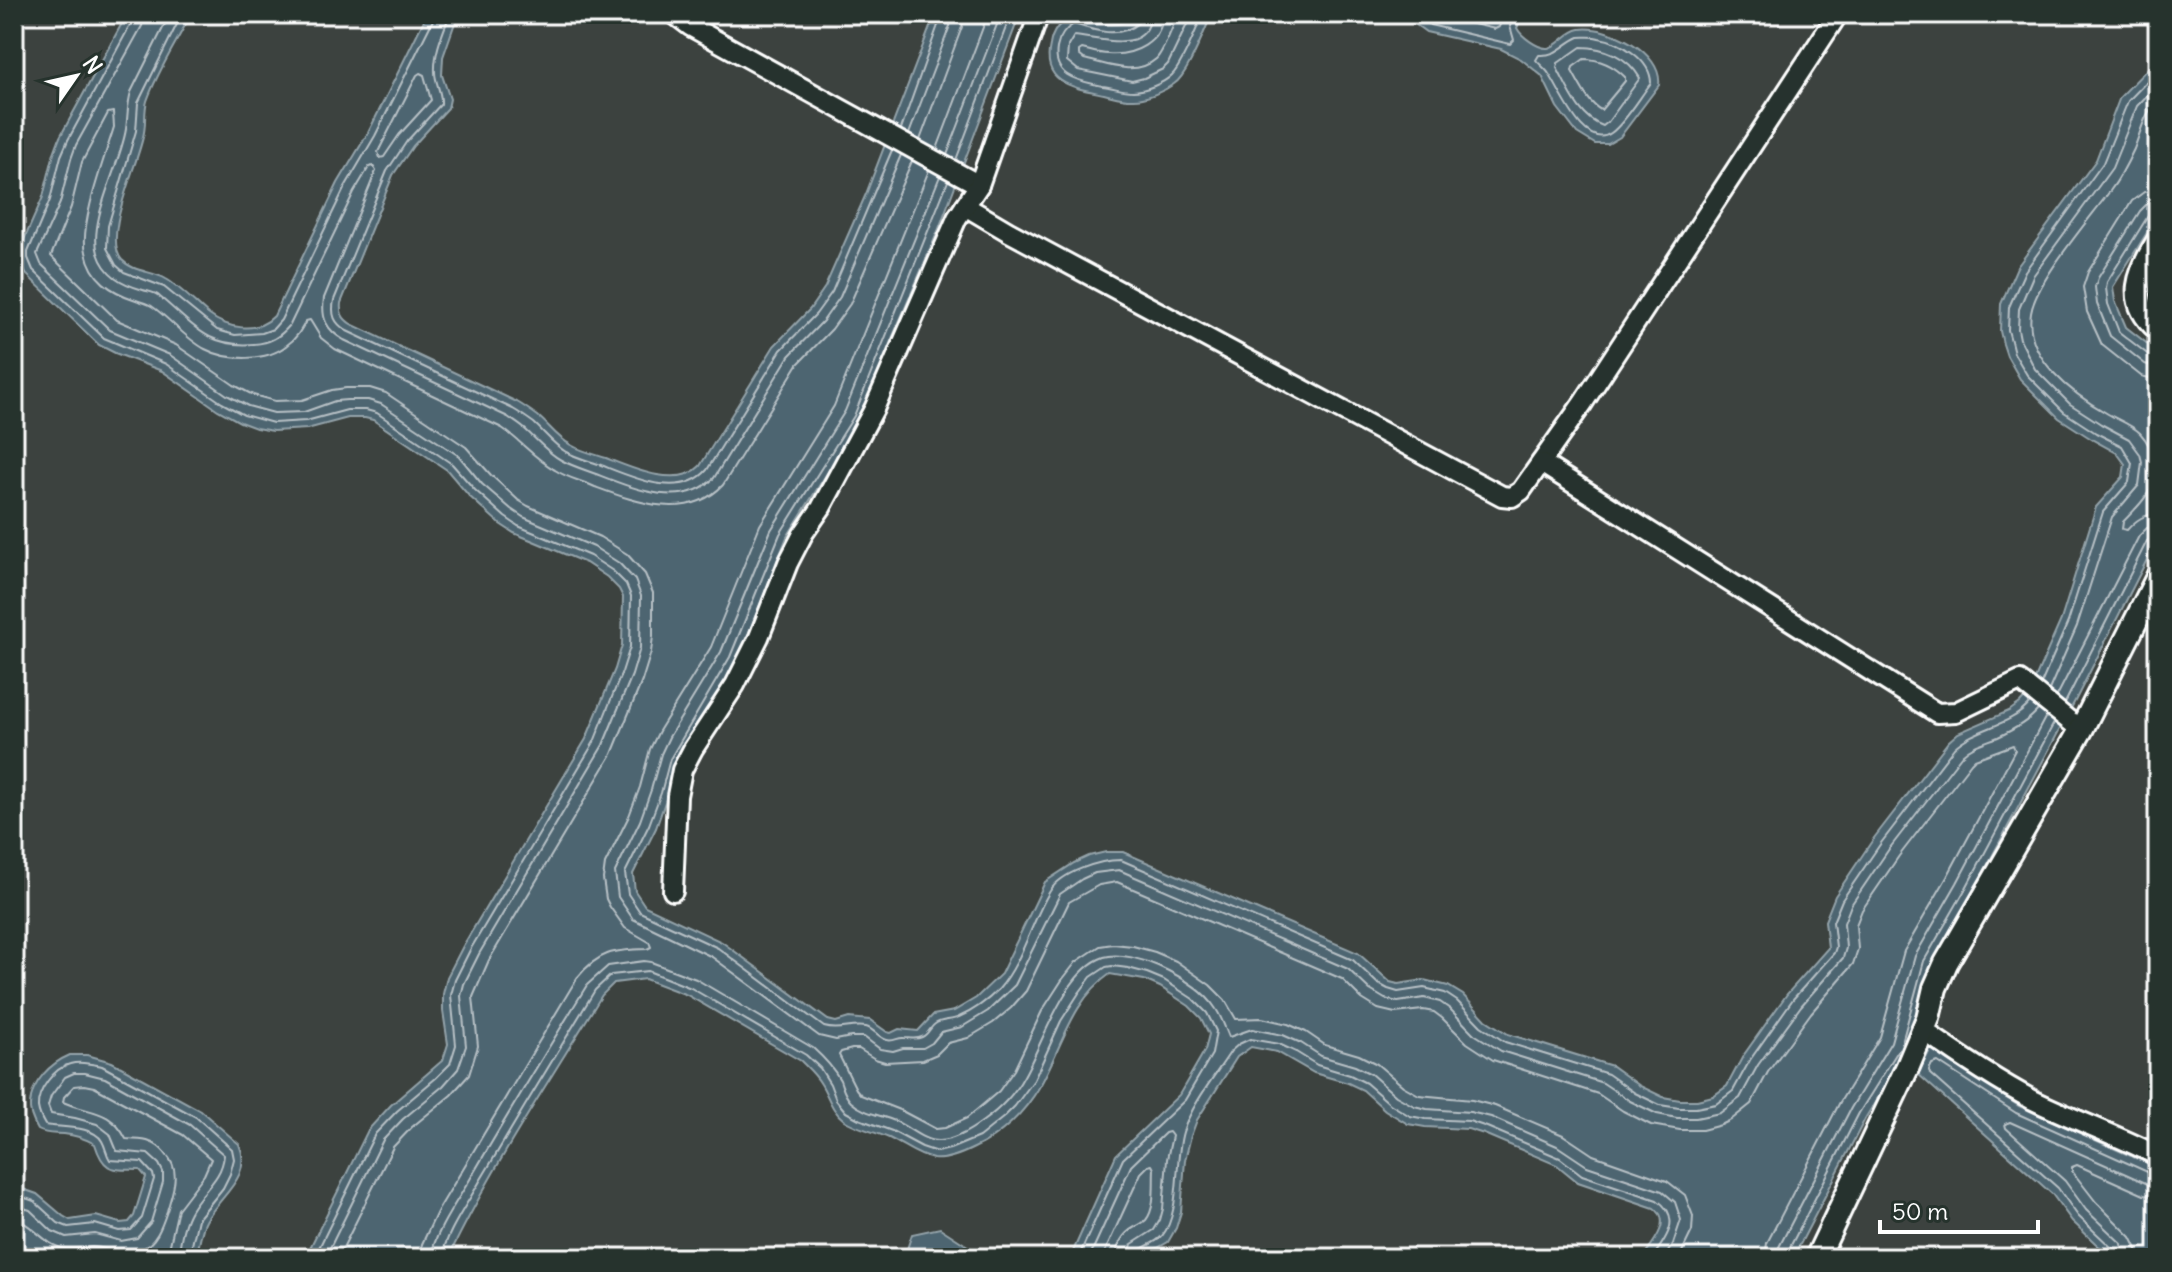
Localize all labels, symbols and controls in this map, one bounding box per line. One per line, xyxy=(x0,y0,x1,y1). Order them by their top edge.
north arrow xyxy=(36,36,116,116)
text: N xyxy=(77,51,108,79)
scale bar xyxy=(1880,1184,2038,1234)
text: 50 m xyxy=(1892,1196,1948,1226)

